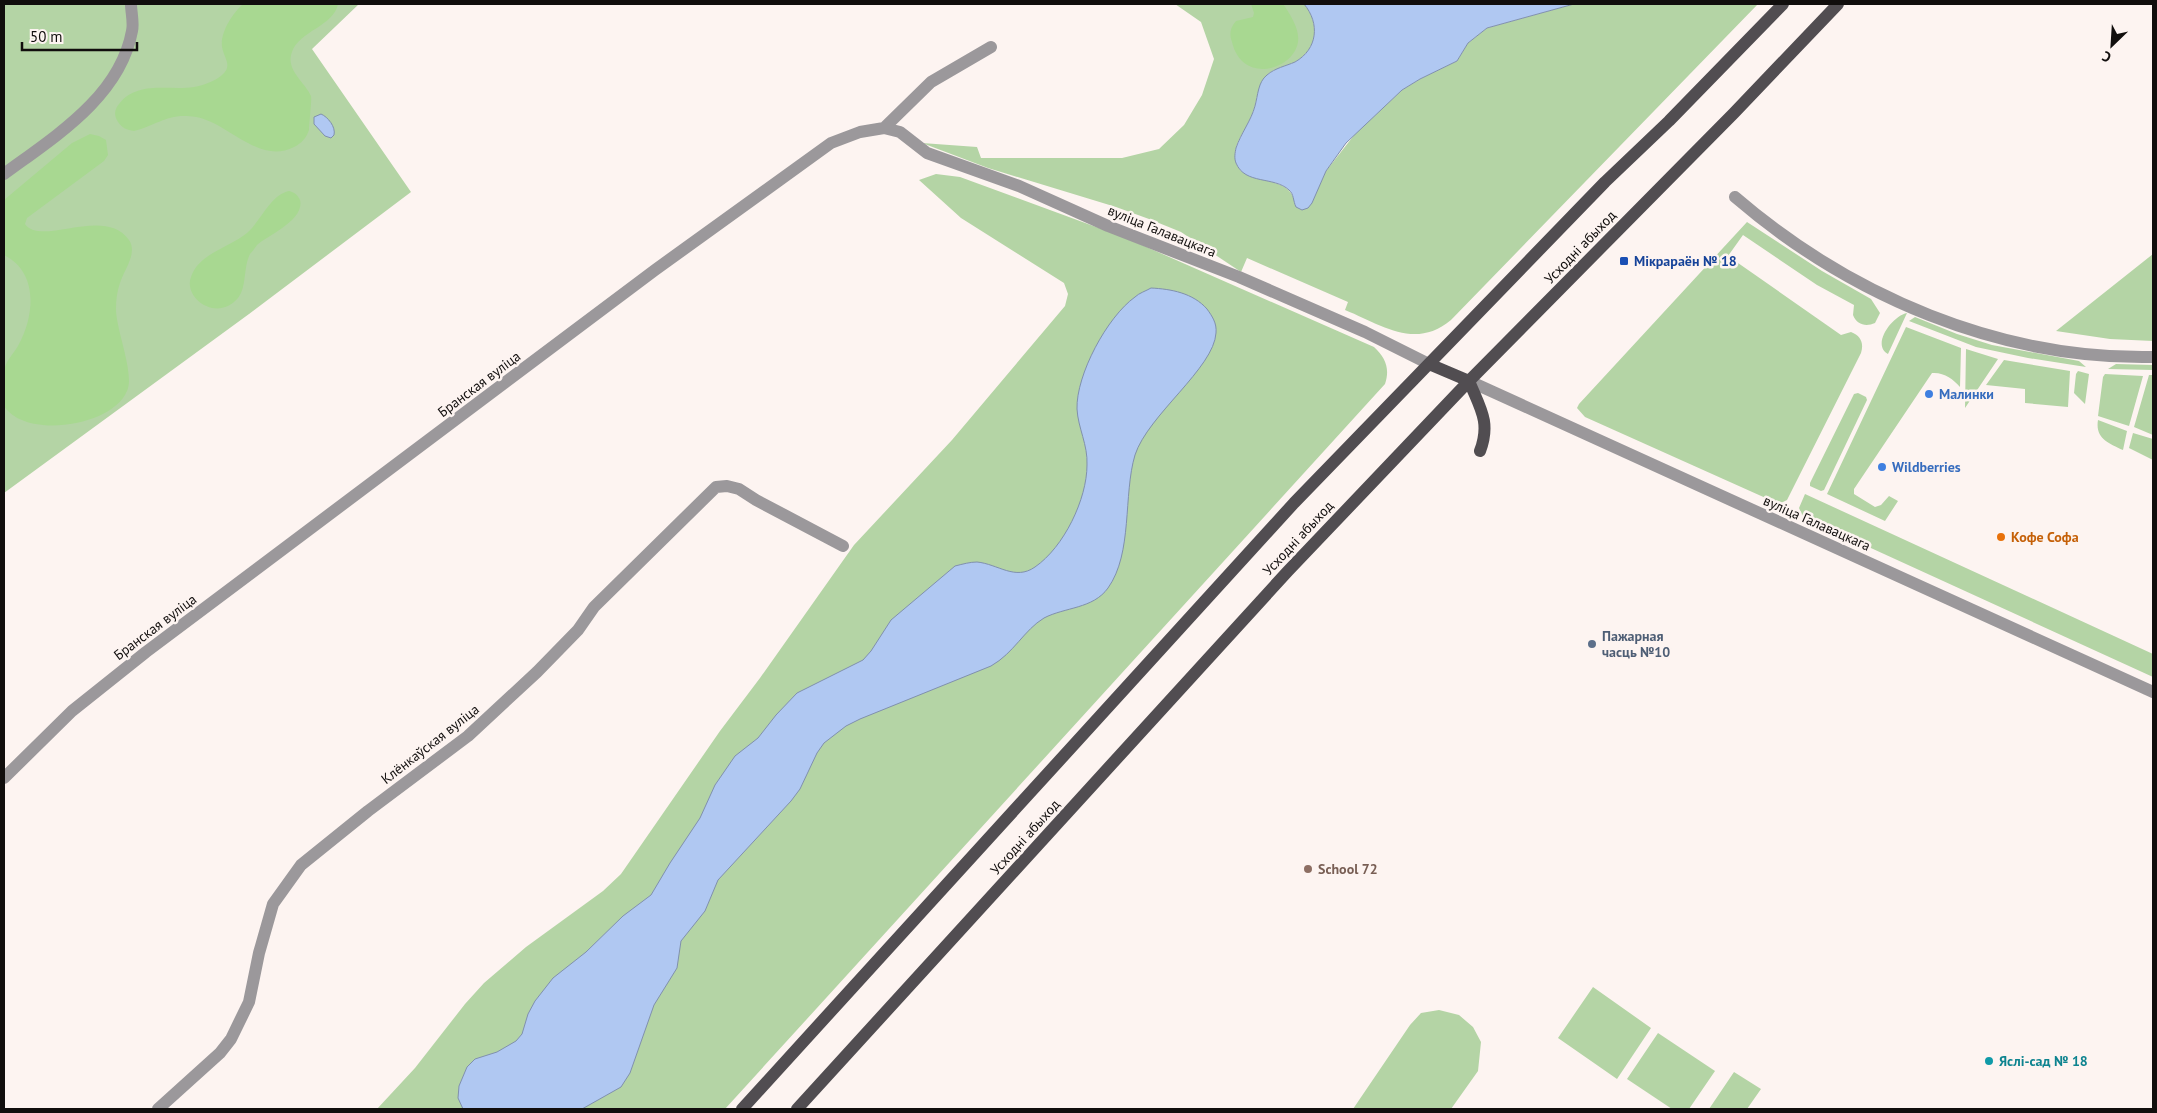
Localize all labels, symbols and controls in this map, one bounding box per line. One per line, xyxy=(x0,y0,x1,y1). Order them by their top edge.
scale bar xyxy=(22,20,138,52)
north arrow xyxy=(2087,20,2137,70)
text: 50 m xyxy=(30,27,63,46)
text: С xyxy=(2099,47,2114,67)
street label: вуліца Галавацкага xyxy=(1105,201,1219,261)
street label: Усходні абыход xyxy=(1540,206,1620,288)
place label: Мікрараён № 18 xyxy=(1634,252,1737,270)
marker: Мікрараён № 18 xyxy=(1618,255,1630,267)
street label: Бранская вуліца xyxy=(434,347,524,421)
place label: Малинки xyxy=(1939,385,1994,403)
marker: Малинки xyxy=(1923,388,1935,400)
place label: Wildberries xyxy=(1892,458,1961,476)
marker: Wildberries xyxy=(1876,461,1888,473)
street label: вуліца Галавацкага xyxy=(1761,491,1873,555)
street label: Усходні абыход xyxy=(1259,497,1337,579)
place label: Кофе Софа xyxy=(2011,528,2079,546)
marker: Кофе Софа xyxy=(1995,531,2007,543)
street label: Бранская вуліца xyxy=(110,590,200,664)
place label: Пажарная часць №10 xyxy=(1602,627,1670,661)
marker: Пажарная часць №10 xyxy=(1586,638,1598,650)
street label: Клёнкаўская вуліца xyxy=(377,700,483,788)
street label: Усходні абыход xyxy=(986,795,1064,878)
place label: School 72 xyxy=(1318,860,1378,878)
marker: School 72 xyxy=(1302,863,1314,875)
place label: Яслі-сад № 18 xyxy=(1999,1052,2088,1070)
marker: Яслі-сад № 18 xyxy=(1983,1055,1995,1067)

